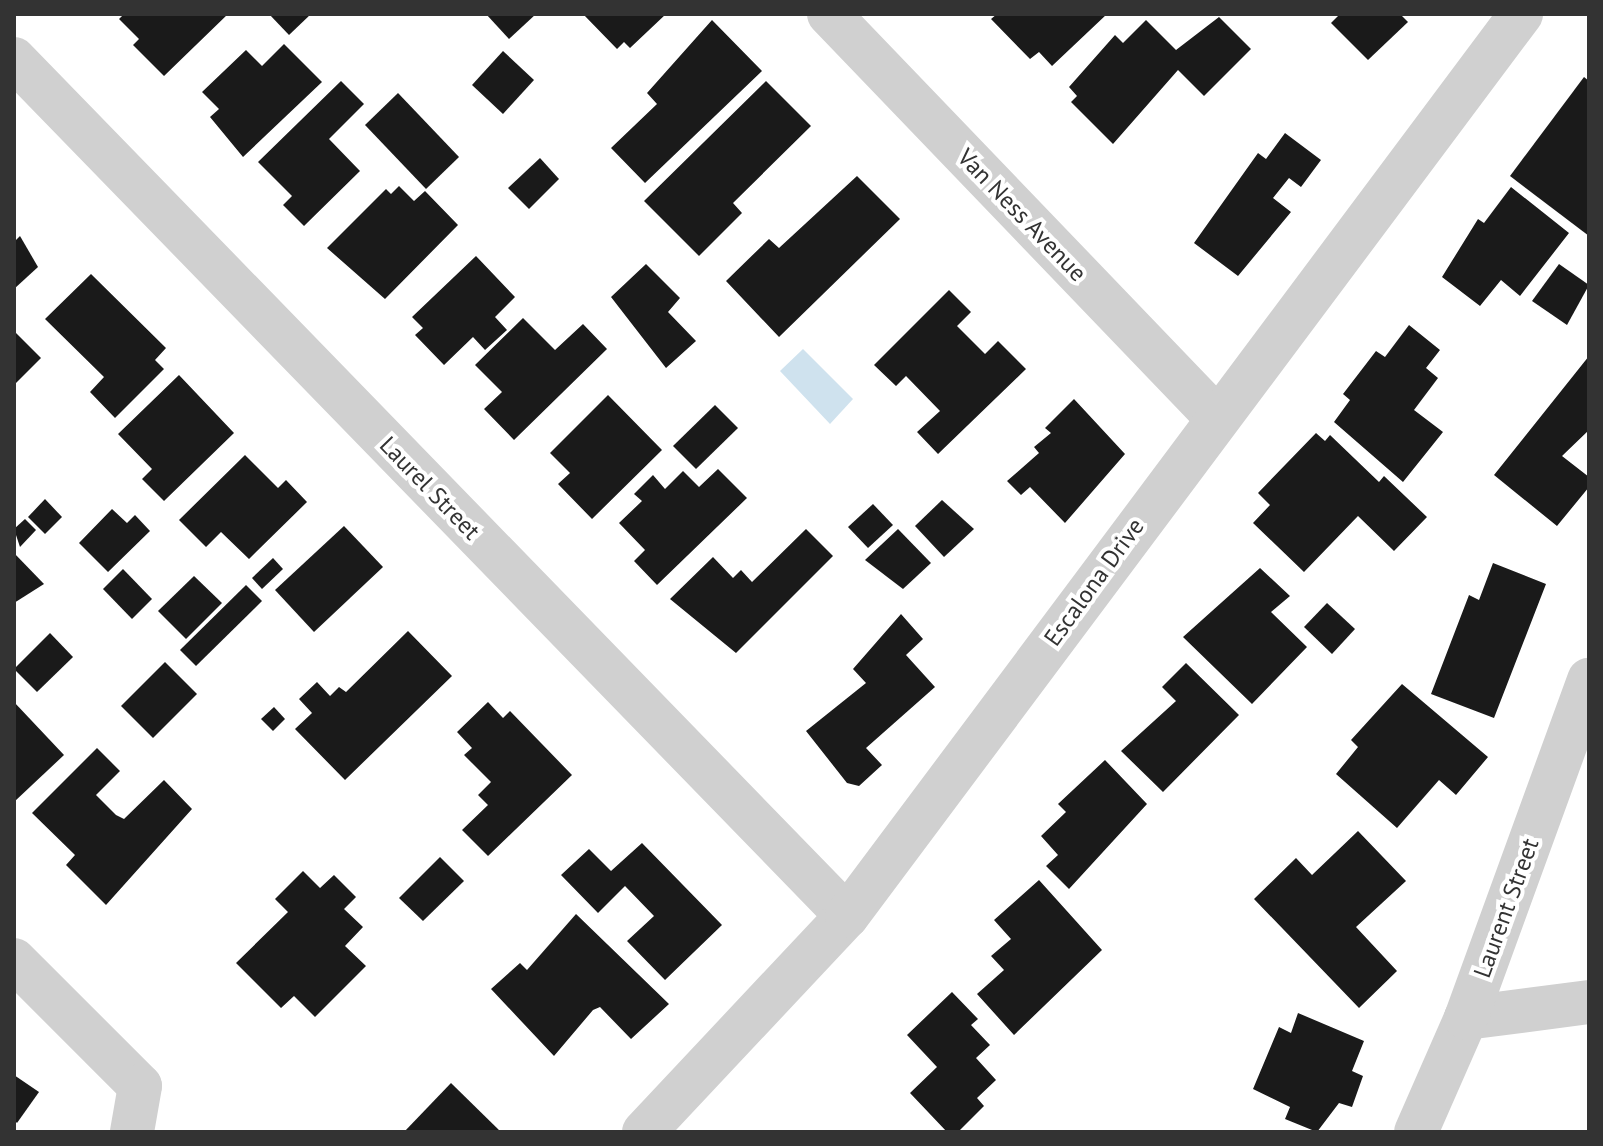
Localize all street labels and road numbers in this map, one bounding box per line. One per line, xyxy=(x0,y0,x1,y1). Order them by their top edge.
street label: Van Ness Avenue xyxy=(951,142,1093,288)
street label: Laurel Street xyxy=(374,431,486,545)
street label: Escalona Drive xyxy=(1038,513,1150,651)
street label: Laurent Street xyxy=(1467,834,1545,982)

